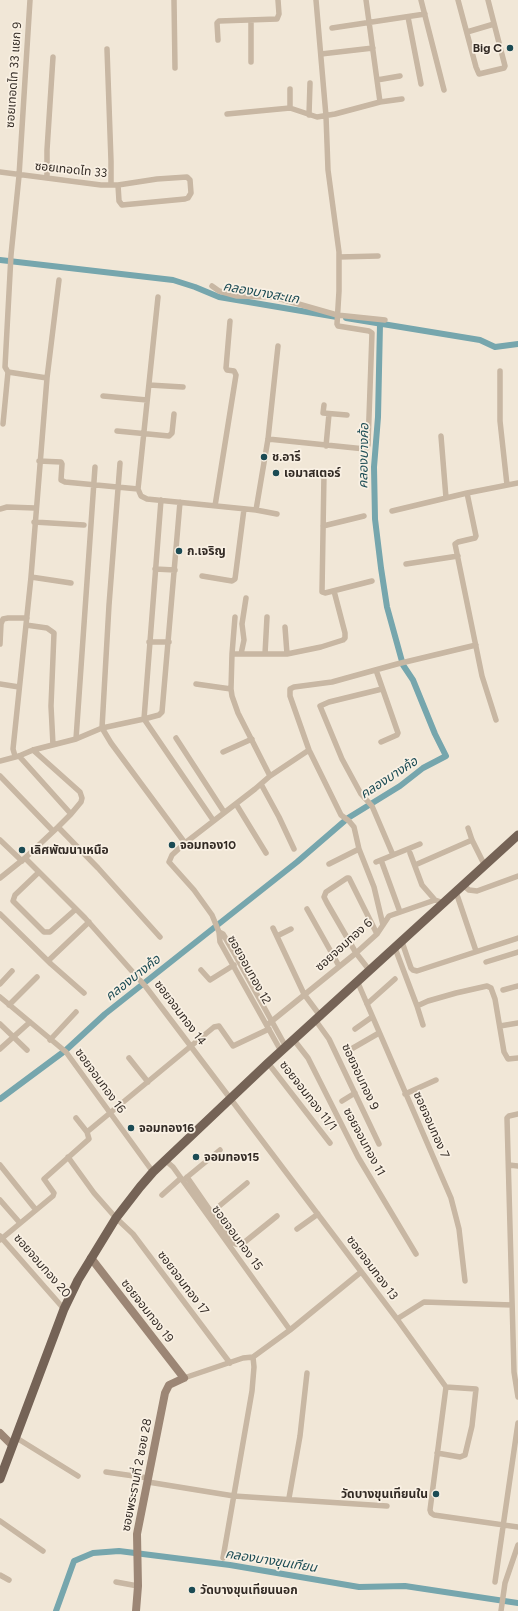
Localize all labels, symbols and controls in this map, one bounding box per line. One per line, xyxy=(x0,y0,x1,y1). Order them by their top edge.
street label: ซอยเทอดไท 33 แยก 9 xyxy=(3,21,25,129)
place label: Big C xyxy=(473,41,502,55)
marker: Big C xyxy=(505,43,515,53)
street label: ซอยเทอดไท 33 xyxy=(34,159,108,181)
water label: คลองบางสะแก xyxy=(222,279,300,307)
water label: คลองบางค้อ xyxy=(356,423,372,489)
place label: ช.อารี xyxy=(272,450,301,464)
marker: ช.อารี xyxy=(259,452,269,462)
place label: เอมาสเตอร์ xyxy=(284,466,341,480)
marker: เอมาสเตอร์ xyxy=(271,468,281,478)
place label: ก.เจริญ xyxy=(187,544,226,558)
marker: ก.เจริญ xyxy=(174,546,184,556)
water label: คลองบางค้อ xyxy=(357,754,421,802)
place label: จอมทอง10 xyxy=(180,838,236,852)
marker: จอมทอง10 xyxy=(167,840,177,850)
place label: เลิศพัฒนาเหนือ xyxy=(30,843,109,857)
marker: เลิศพัฒนาเหนือ xyxy=(17,845,27,855)
street label: ซอยจอมทอง 6 xyxy=(313,916,375,974)
street label: ซอยจอมทอง 12 xyxy=(224,933,274,1007)
water label: คลองบางค้อ xyxy=(102,952,164,1004)
street label: ซอยจอมทอง 14 xyxy=(151,978,209,1048)
street label: ซอยจอมทอง 9 xyxy=(338,1041,382,1113)
street label: ซอยจอมทอง 16 xyxy=(72,1046,128,1116)
street label: ซอยจอมทอง 11/1 xyxy=(276,1058,340,1134)
street label: ซอยจอมทอง 7 xyxy=(410,1089,452,1161)
street label: ซอยจอมทอง 11 xyxy=(340,1106,388,1178)
place label: จอมทอง16 xyxy=(139,1121,194,1135)
marker: จอมทอง16 xyxy=(126,1123,136,1133)
place label: จอมทอง15 xyxy=(204,1150,259,1164)
marker: จอมทอง15 xyxy=(191,1152,201,1162)
street label: ซอยจอมทอง 15 xyxy=(209,1203,265,1273)
street label: ซอยจอมทอง 20 xyxy=(11,1231,73,1301)
street label: ซอยจอมทอง 13 xyxy=(343,1233,401,1303)
street label: ซอยจอมทอง 17 xyxy=(154,1248,212,1318)
street label: ซอยจอมทอง 19 xyxy=(118,1276,176,1346)
street label: ซอยพระรามที่ 2 ซอย 28 xyxy=(119,1417,155,1533)
place label: วัดบางขุนเทียนใน xyxy=(341,1487,428,1501)
marker: วัดบางขุนเทียนใน xyxy=(431,1489,441,1499)
water label: คลองบางขุนเทียน xyxy=(224,1546,318,1576)
place label: วัดบางขุนเทียนนอก xyxy=(200,1583,298,1597)
marker: วัดบางขุนเทียนนอก xyxy=(187,1585,197,1595)

